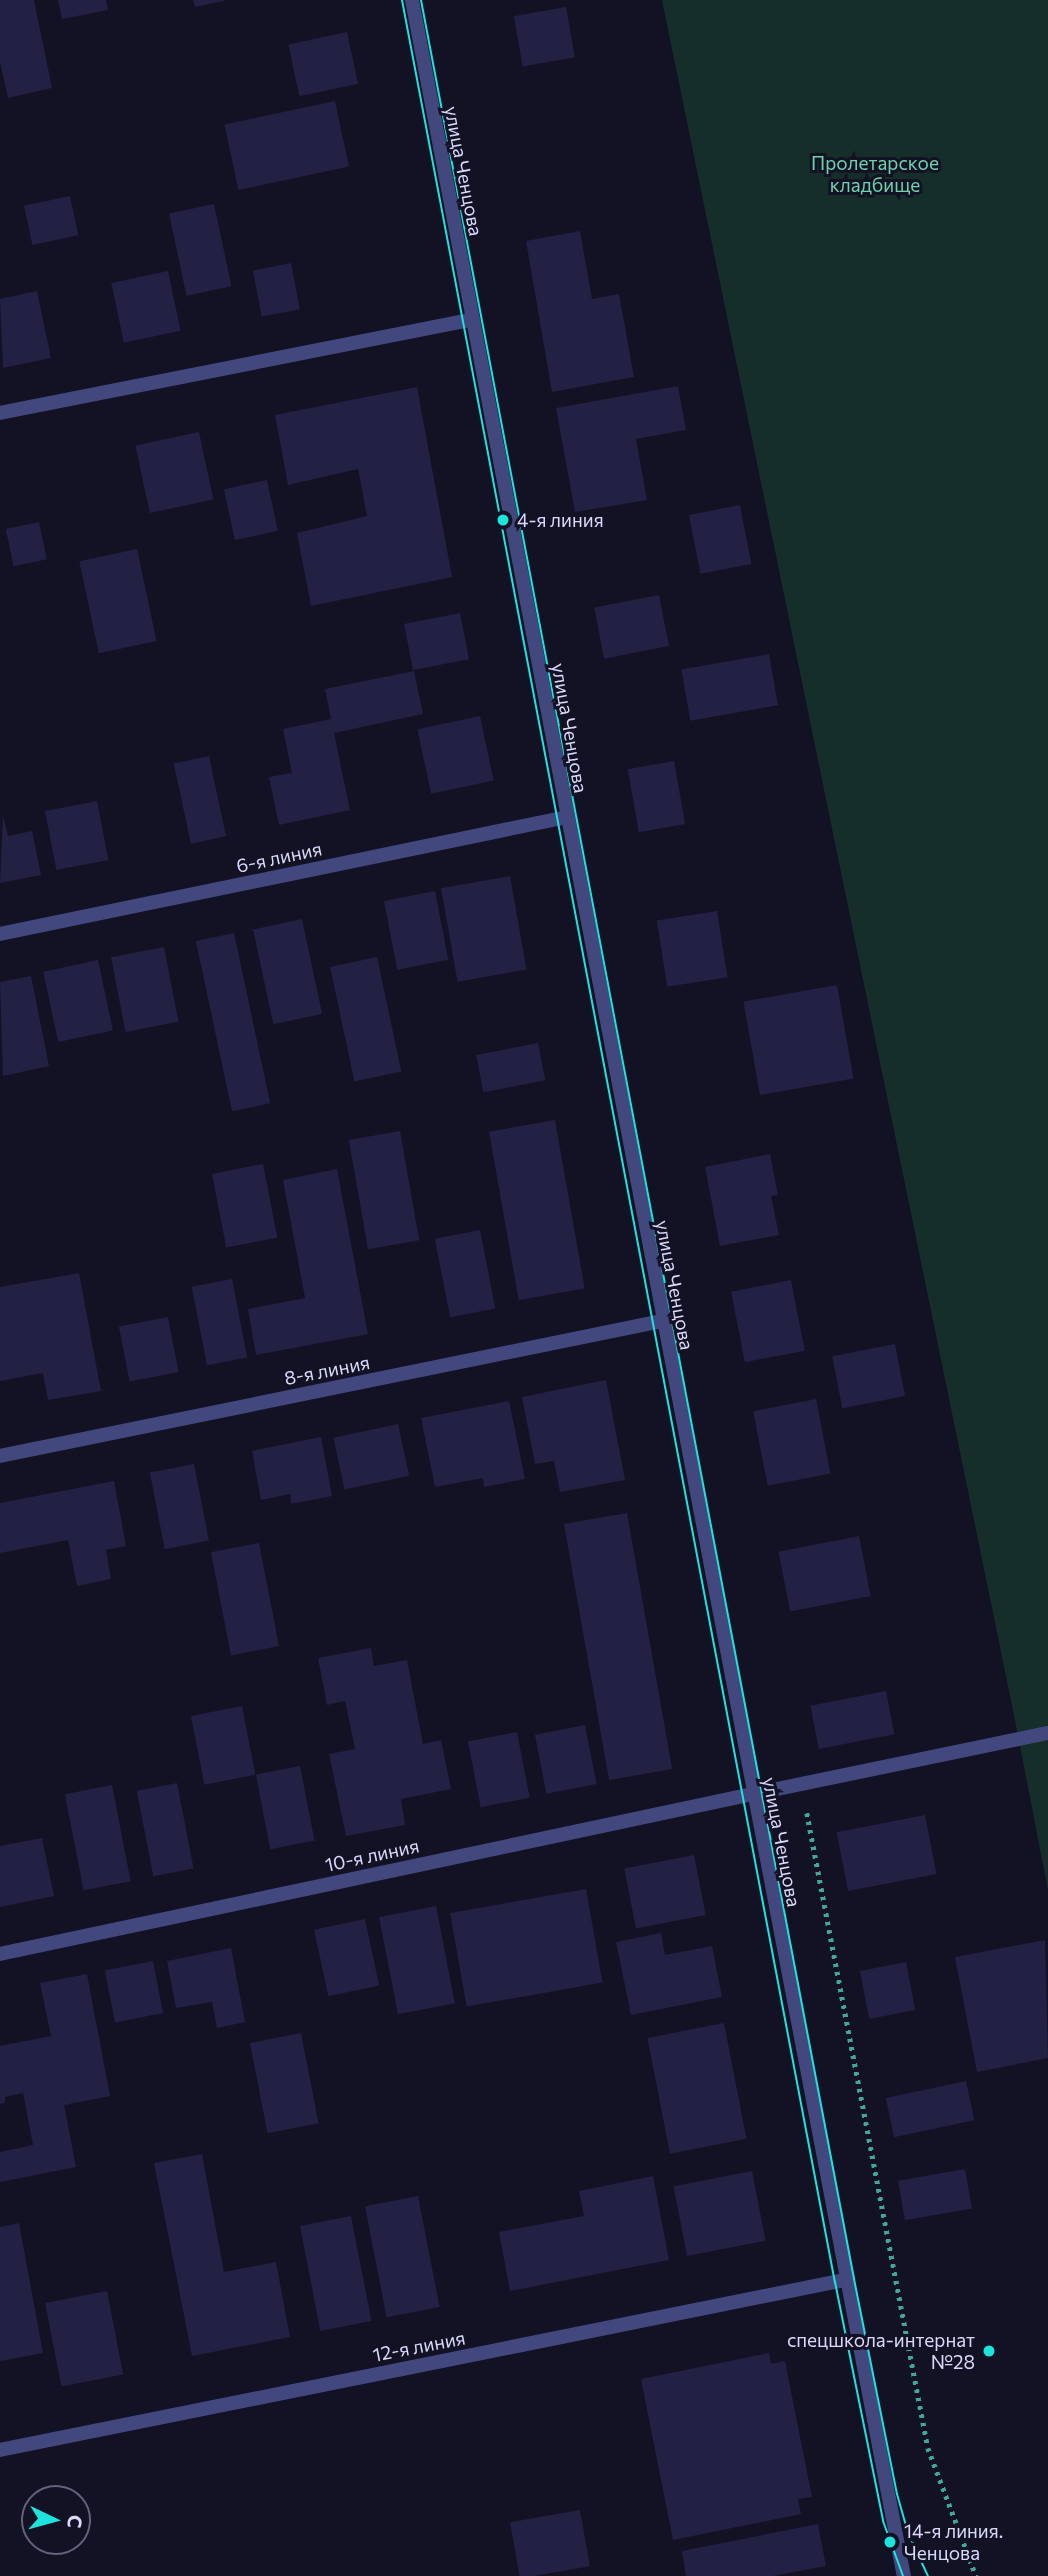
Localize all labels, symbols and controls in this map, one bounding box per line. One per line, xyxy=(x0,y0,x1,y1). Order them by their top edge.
street label: улица Ченцова xyxy=(440,104,488,238)
park label: Пролетарское кладбище xyxy=(811,152,939,196)
place label: 4-я линия xyxy=(517,509,604,531)
marker: 4-я линия xyxy=(495,512,511,528)
street label: улица Ченцова xyxy=(547,661,593,795)
street label: 6-я линия xyxy=(234,837,324,877)
street label: улица Ченцова xyxy=(651,1218,699,1352)
street label: 8-я линия xyxy=(282,1351,372,1389)
street label: улица Ченцова xyxy=(758,1775,806,1909)
street label: 10-я линия xyxy=(323,1834,421,1876)
street label: 12-я линия xyxy=(371,2326,467,2366)
place label: спецшкола-интернат №28 xyxy=(787,2329,975,2373)
marker: спецшкола-интернат №28 xyxy=(981,2343,997,2359)
north arrow xyxy=(21,2485,91,2555)
text: С xyxy=(63,2514,87,2529)
place label: 14-я линия. Ченцова xyxy=(904,2520,1003,2564)
marker: 14-я линия. Ченцова xyxy=(882,2534,898,2550)

